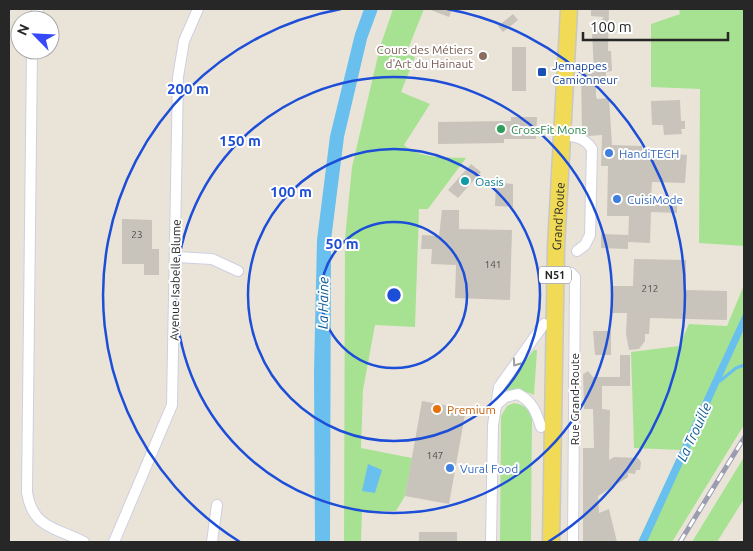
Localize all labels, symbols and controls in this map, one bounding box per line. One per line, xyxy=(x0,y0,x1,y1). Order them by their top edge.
north arrow xyxy=(10,10,60,60)
scale bar xyxy=(583,10,728,42)
text: 100 m xyxy=(590,18,632,35)
text: N xyxy=(14,22,33,38)
place label: Cours des Métiers d'Art du Hainaut xyxy=(377,43,473,70)
marker: Cours des Métiers d'Art du Hainaut xyxy=(477,50,489,62)
place label: Jemappes Camionneur xyxy=(552,59,618,86)
marker: Jemappes Camionneur xyxy=(536,66,548,78)
text: 200 m xyxy=(167,80,209,97)
marker: CrossFit Mons xyxy=(495,123,507,135)
place label: CrossFit Mons xyxy=(511,123,587,136)
text: 150 m xyxy=(219,132,261,149)
marker: HandiTECH xyxy=(603,147,615,159)
place label: HandiTECH xyxy=(619,147,679,160)
marker: Oasis xyxy=(459,175,471,187)
place label: Oasis xyxy=(475,175,504,188)
street label: Grand'Route xyxy=(549,182,566,250)
text: 100 m xyxy=(270,183,312,200)
marker: CuisiMode xyxy=(611,193,623,205)
place label: CuisiMode xyxy=(627,193,683,206)
street label: Avenue Isabelle Blume xyxy=(167,219,183,341)
house number: 23 xyxy=(131,229,143,240)
text: 50 m xyxy=(325,235,359,252)
house number: 141 xyxy=(485,259,501,270)
road number: N51 xyxy=(539,266,571,284)
water label: La Haine xyxy=(315,277,331,329)
house number: 212 xyxy=(642,283,658,294)
centre of rings xyxy=(385,286,403,304)
street label: Rue Grand-Route xyxy=(568,353,581,445)
one-way arrow xyxy=(513,357,522,367)
water label: La Trouille xyxy=(673,400,715,464)
marker: Premium xyxy=(431,403,443,415)
place label: Premium xyxy=(447,403,496,416)
house number: 147 xyxy=(427,450,443,461)
marker: Vural Food xyxy=(444,462,456,474)
place label: Vural Food xyxy=(460,462,518,475)

